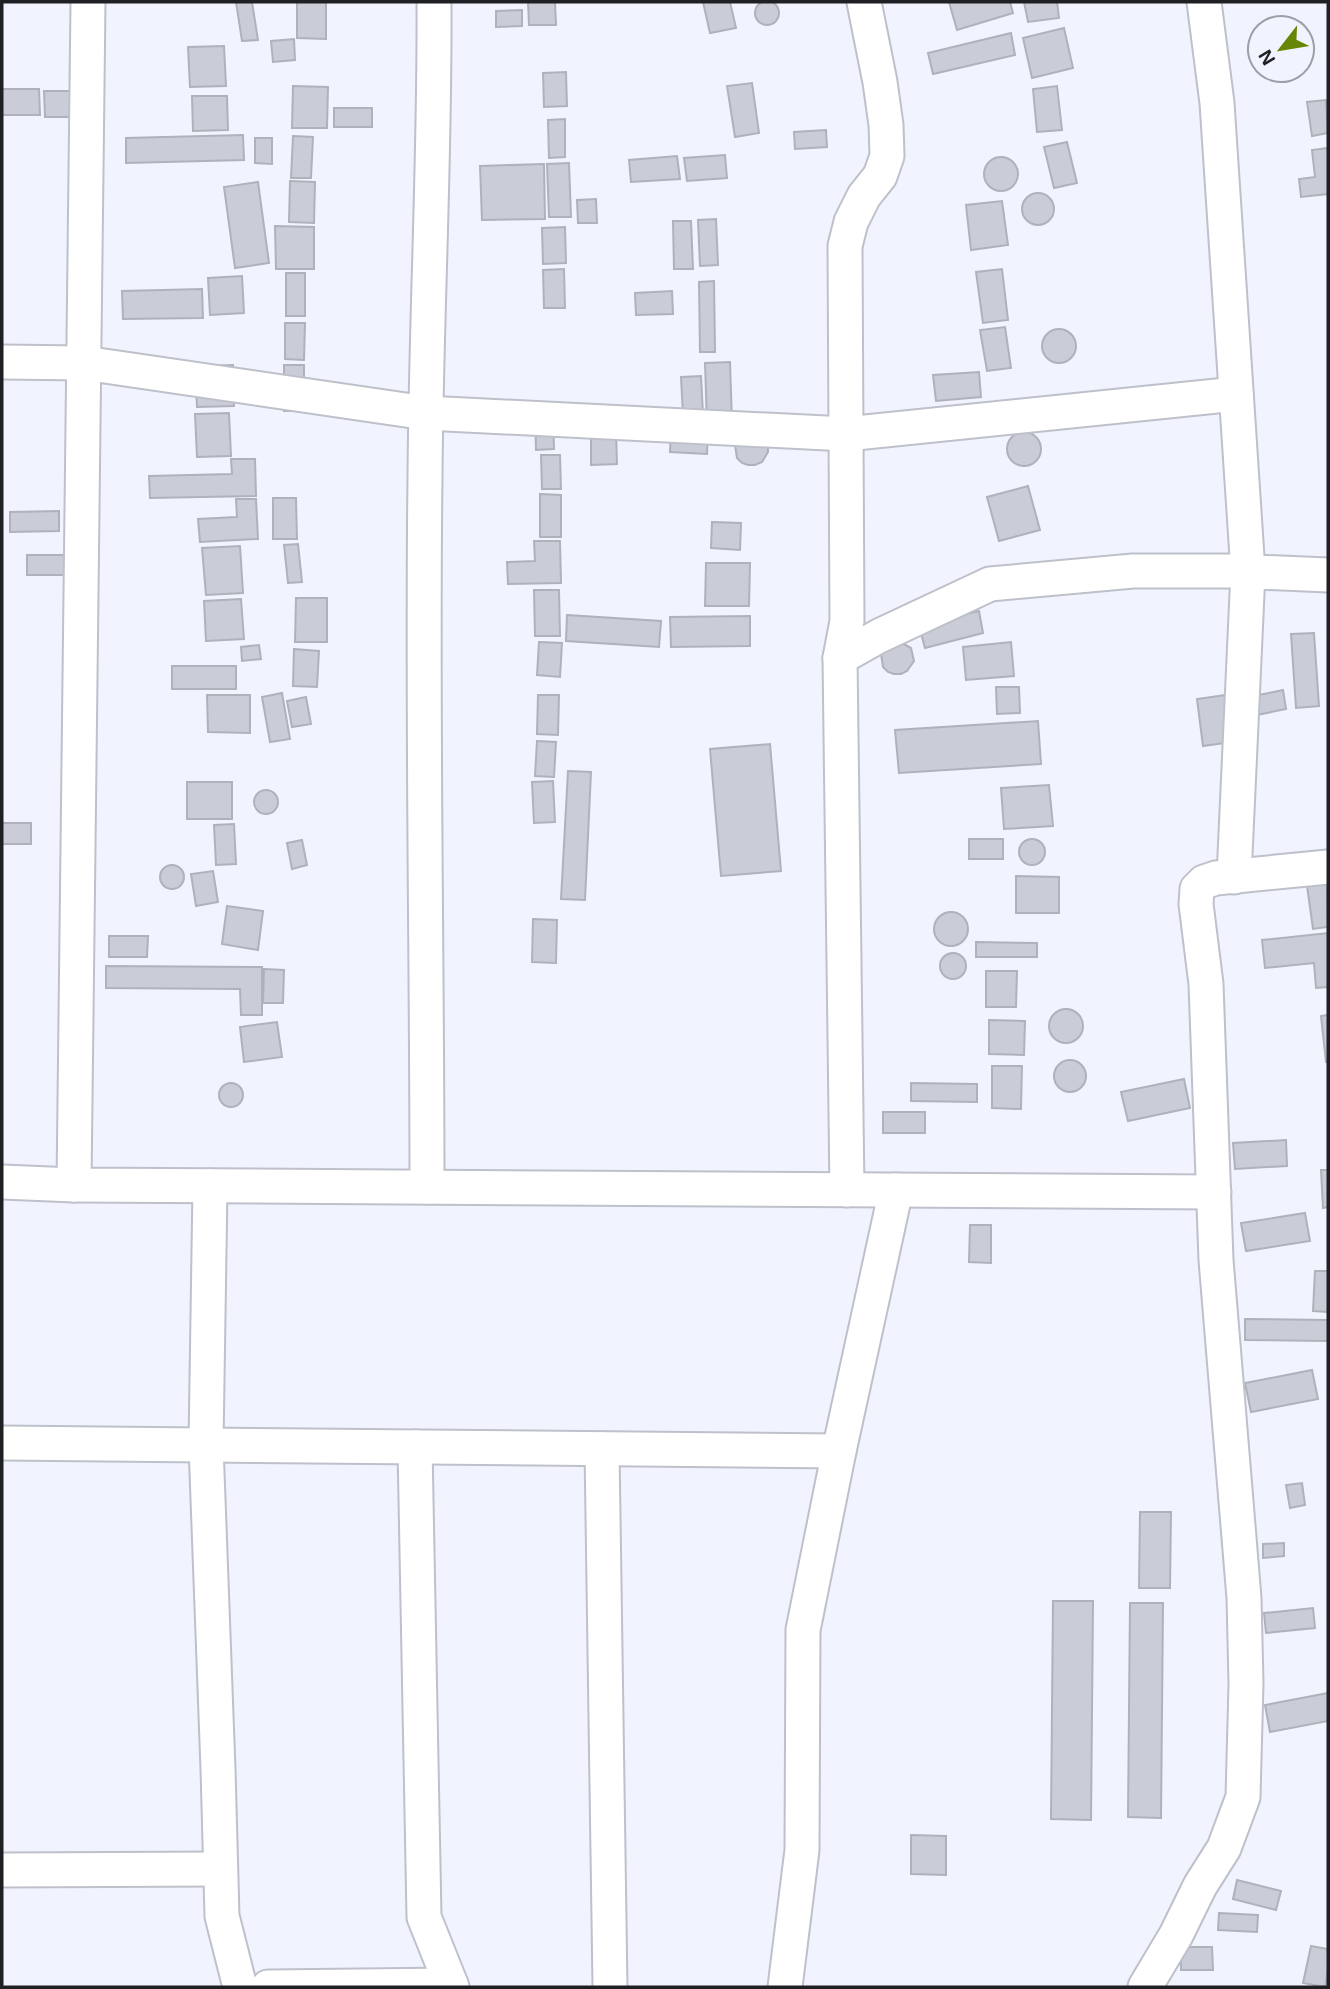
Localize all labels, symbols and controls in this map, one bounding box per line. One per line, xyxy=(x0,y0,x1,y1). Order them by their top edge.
north arrow xyxy=(1246,14,1316,84)
text: N xyxy=(1254,46,1279,69)

